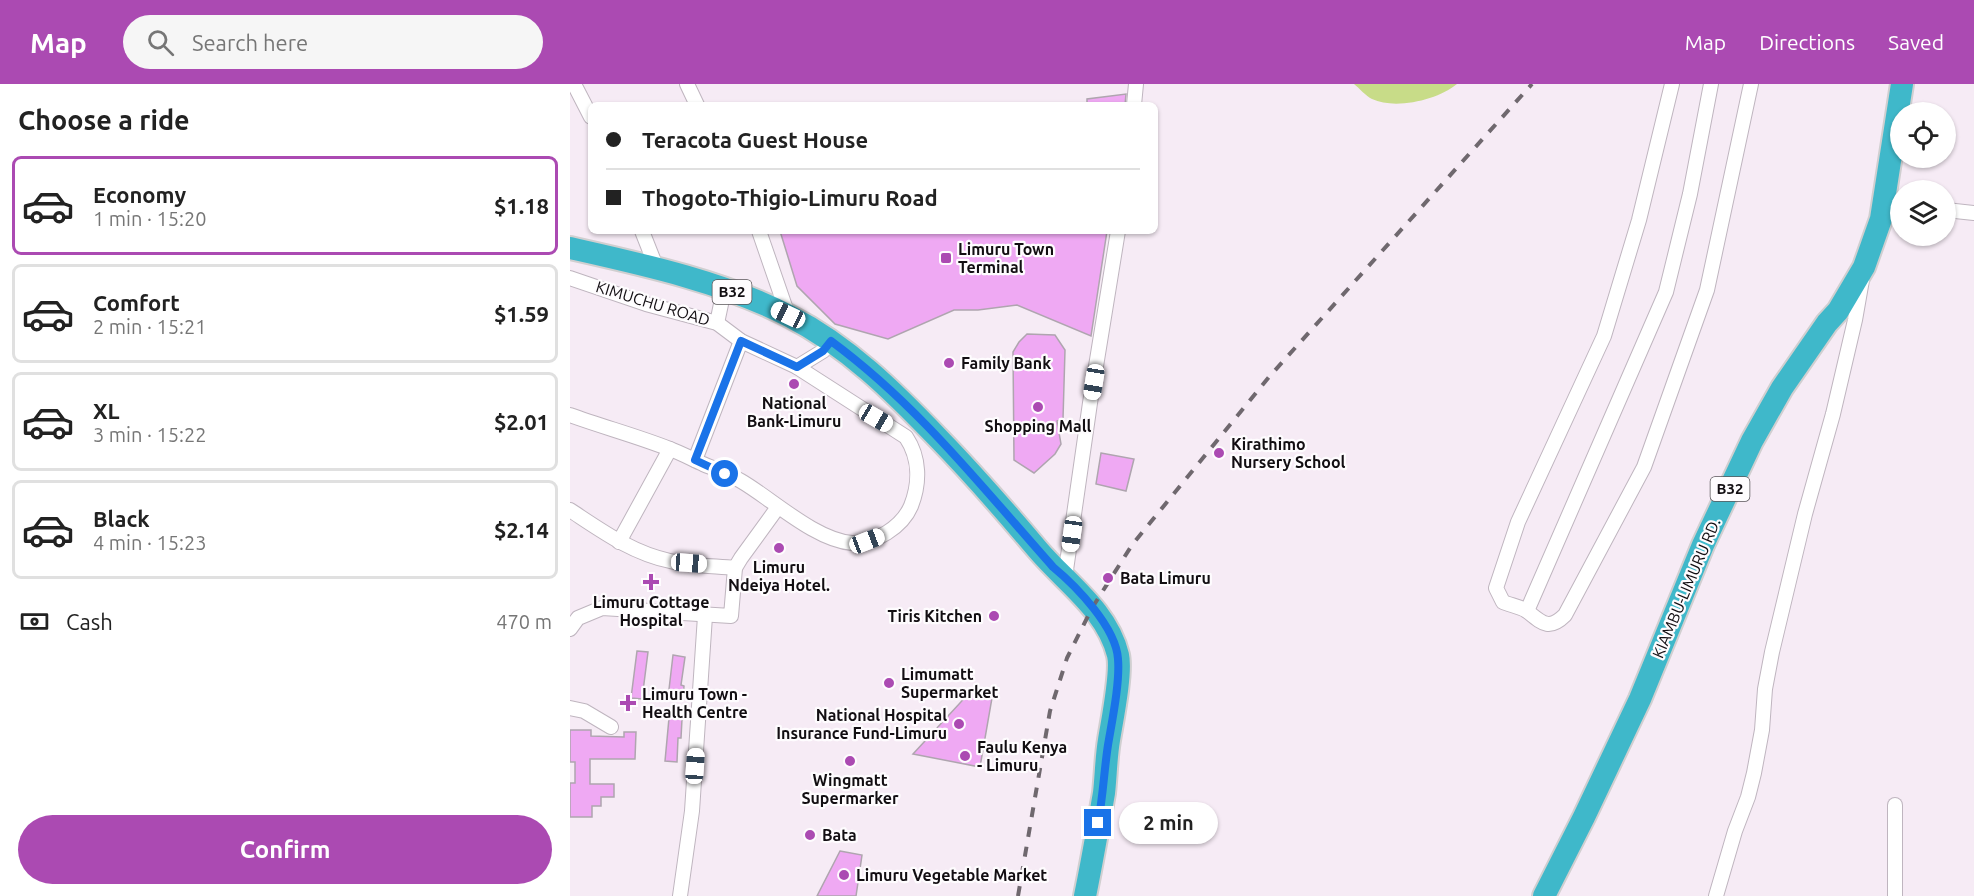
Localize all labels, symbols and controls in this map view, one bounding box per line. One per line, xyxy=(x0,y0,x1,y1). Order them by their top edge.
search box xyxy=(123,15,543,69)
icon: search xyxy=(144,26,177,59)
text: Map xyxy=(30,27,87,58)
text: Search here xyxy=(192,30,308,55)
text: Map xyxy=(1685,30,1726,54)
text: Directions xyxy=(1759,30,1855,54)
text: Saved xyxy=(1888,30,1944,54)
map controls xyxy=(1890,102,1956,246)
button: locate xyxy=(1890,102,1956,168)
text: Choose a ride xyxy=(18,105,190,135)
text: Teracota Guest House xyxy=(642,127,868,152)
icon: car xyxy=(21,179,75,233)
button: layers xyxy=(1890,180,1956,246)
text: Economy xyxy=(93,182,186,207)
text: Thogoto-Thigio-Limuru Road xyxy=(642,185,938,210)
text: $1.18 xyxy=(494,193,549,218)
text: 1 min · 15:20 xyxy=(93,207,207,230)
place label: Limuru Town Terminal xyxy=(958,240,1054,276)
marker: Limuru Town Terminal xyxy=(939,251,953,265)
street label: KIMUCHU ROAD xyxy=(594,277,712,329)
road number: B32 xyxy=(712,280,752,304)
icon: car xyxy=(21,287,75,341)
text: Comfort xyxy=(93,290,180,315)
car xyxy=(768,299,808,331)
text: $1.59 xyxy=(494,301,549,326)
text: 2 min · 15:21 xyxy=(93,315,207,338)
place label: Family Bank xyxy=(961,354,1051,372)
marker: Family Bank xyxy=(942,356,956,370)
car xyxy=(1082,363,1106,401)
marker: National Bank-Limuru xyxy=(787,377,801,391)
place label: National Bank-Limuru xyxy=(747,394,841,430)
icon: car xyxy=(21,395,75,449)
text: XL xyxy=(93,398,120,423)
marker: Shopping Mall xyxy=(1031,400,1045,414)
car xyxy=(856,401,896,435)
text: $2.01 xyxy=(494,409,549,434)
place label: Shopping Mall xyxy=(985,417,1092,435)
text: 3 min · 15:22 xyxy=(93,423,207,446)
place label: Kirathimo Nursery School xyxy=(1231,435,1346,471)
marker: Kirathimo Nursery School xyxy=(1212,446,1226,460)
route start xyxy=(711,460,738,487)
road number: B32 xyxy=(1710,477,1750,501)
icon: car xyxy=(21,503,75,557)
text: Black xyxy=(93,506,150,531)
car xyxy=(1061,515,1083,553)
street label: KIAMBU-LIMURU RD. xyxy=(1648,515,1724,661)
text: $2.14 xyxy=(494,517,549,542)
car xyxy=(847,526,887,556)
text: 4 min · 15:23 xyxy=(93,531,207,554)
marker: Limuru Ndeiya Hotel. xyxy=(772,541,786,555)
car xyxy=(670,553,708,573)
place label: Limuru Ndeiya Hotel. xyxy=(728,558,830,594)
place label: Bata Limuru xyxy=(1120,569,1211,587)
marker: Bata Limuru xyxy=(1101,571,1115,585)
marker: Limuru Cottage Hospital xyxy=(642,573,660,591)
place label: Limuru Cottage Hospital xyxy=(593,593,709,629)
icon: cash xyxy=(18,605,51,638)
place label: Tiris Kitchen xyxy=(887,607,982,625)
text: Cash xyxy=(66,609,113,634)
marker: Tiris Kitchen xyxy=(987,609,1001,623)
text: 470 m xyxy=(496,610,552,633)
place label: Limumatt Supermarket xyxy=(901,665,999,701)
marker: Limumatt Supermarket xyxy=(882,676,896,690)
place label: Limuru Town - Health Centre xyxy=(642,685,748,721)
marker: Limuru Town - Health Centre xyxy=(619,694,637,712)
place label: National Hospital Insurance Fund-Limuru xyxy=(776,706,947,742)
marker: National Hospital Insurance Fund-Limuru xyxy=(952,717,966,731)
place label: Faulu Kenya - Limuru xyxy=(977,738,1067,774)
car xyxy=(685,747,705,785)
marker: Faulu Kenya - Limuru xyxy=(958,749,972,763)
marker: Wingmatt Supermarker xyxy=(843,754,857,768)
place label: Wingmatt Supermarker xyxy=(801,771,899,807)
callout: 2 min xyxy=(1119,802,1218,844)
route end xyxy=(1084,809,1111,836)
text: 2 min xyxy=(1143,811,1194,834)
button: Confirm xyxy=(18,815,552,884)
place label: Bata xyxy=(822,826,857,844)
marker: Bata xyxy=(803,828,817,842)
place label: Limuru Vegetable Market xyxy=(856,866,1047,884)
marker: Limuru Vegetable Market xyxy=(837,868,851,882)

